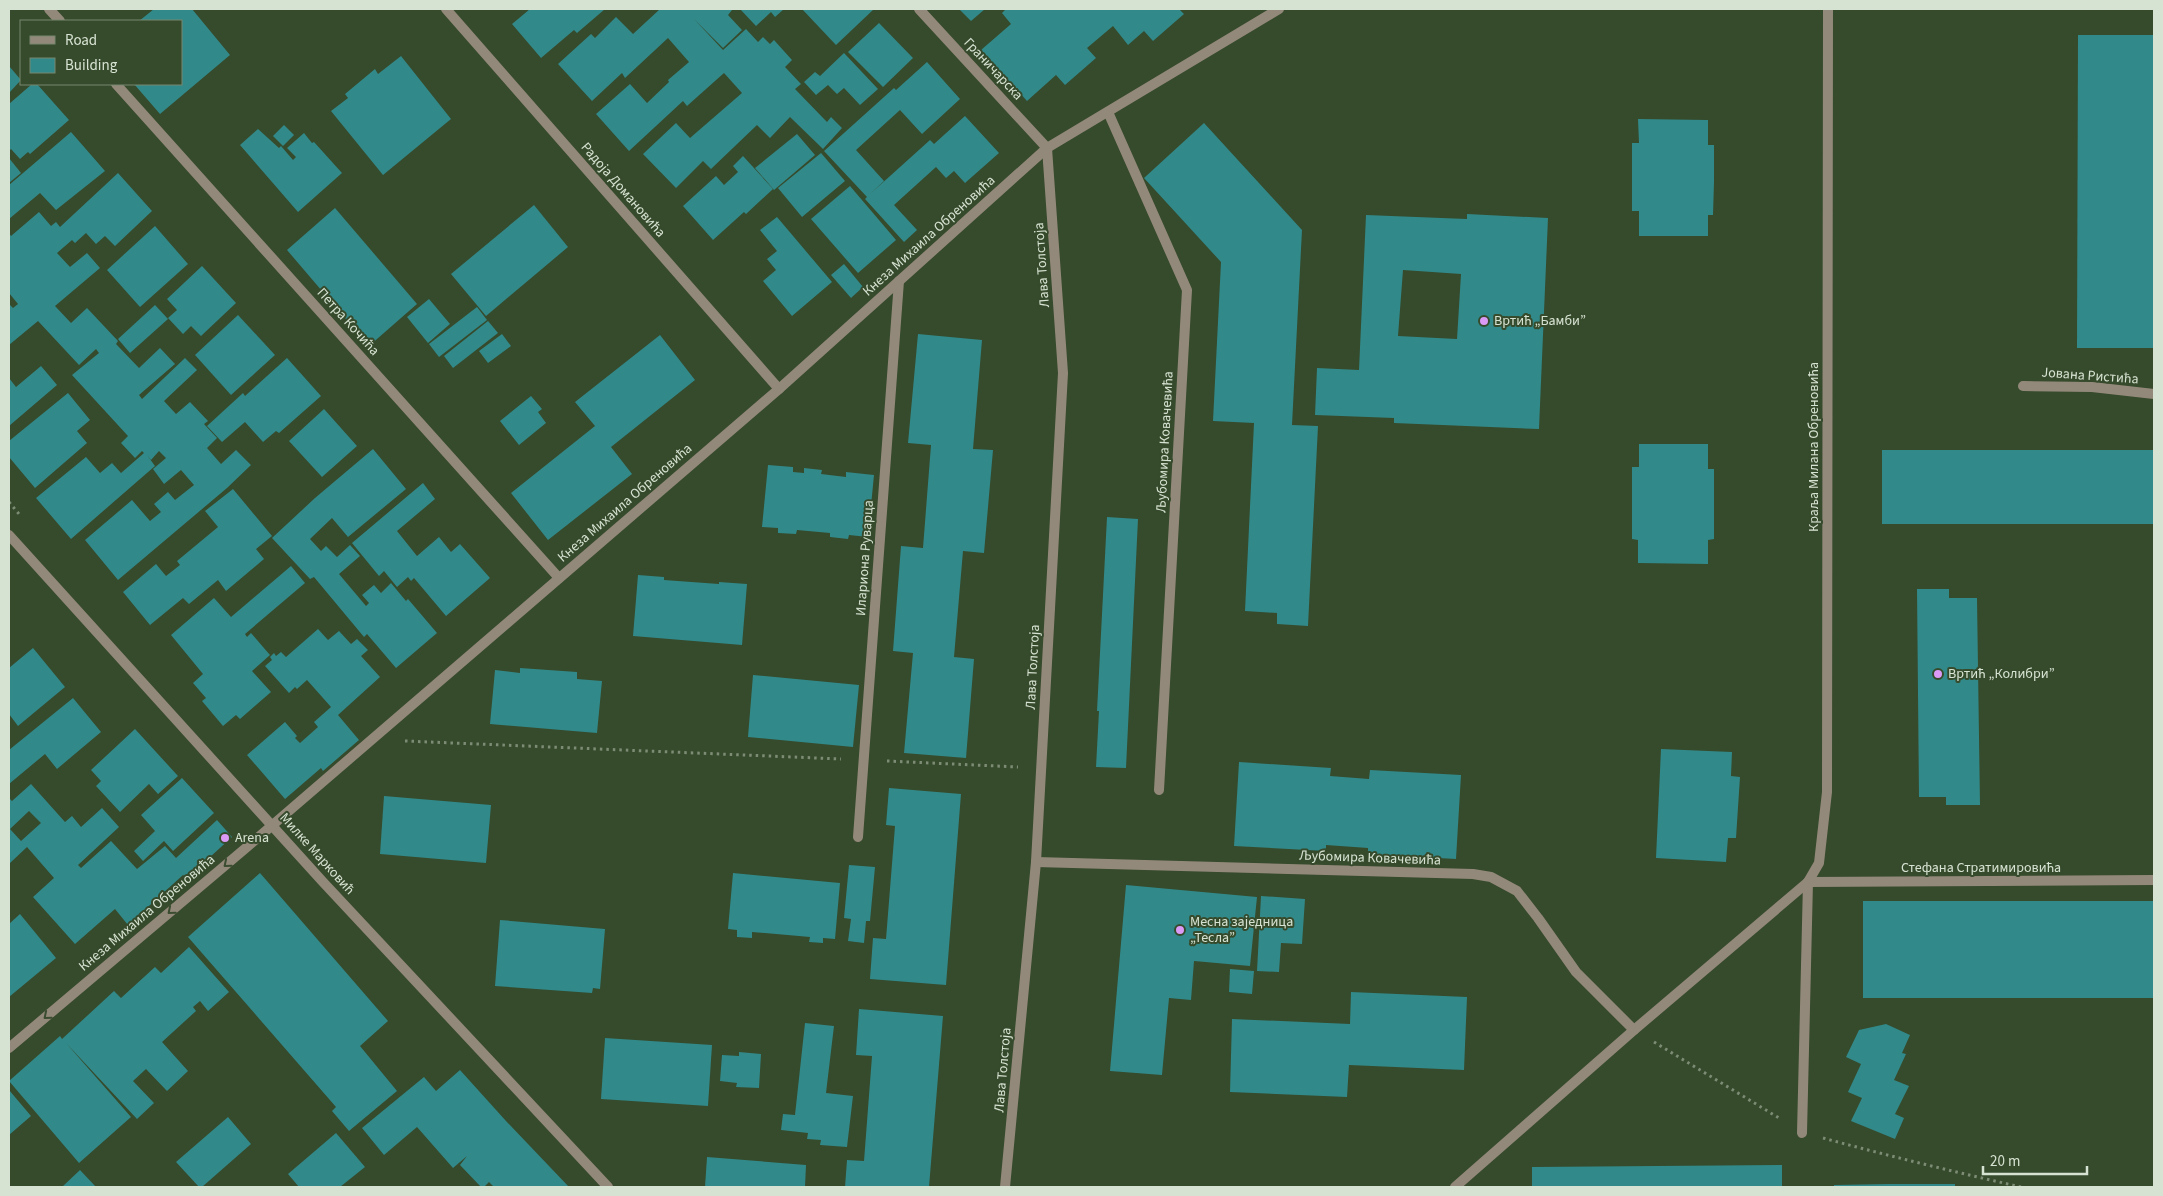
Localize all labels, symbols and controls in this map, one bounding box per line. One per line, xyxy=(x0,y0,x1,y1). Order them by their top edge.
legend xyxy=(20,20,182,85)
text: Road xyxy=(65,30,97,51)
street label: Граничарска xyxy=(959,33,1027,105)
text: Building xyxy=(65,55,118,76)
street label: Радоја Домановића xyxy=(576,138,670,242)
street label: Кнеза Михаила Обреновића xyxy=(858,171,1000,301)
street label: Лава Толстоја xyxy=(1029,222,1055,308)
street label: Петра Кочића xyxy=(312,284,384,360)
place label: Вртић „Бамби” xyxy=(1494,311,1586,331)
marker: Вртић „Бамби” xyxy=(1478,315,1490,327)
street label: Краља Милана Обреновића xyxy=(1804,362,1824,532)
street label: Јована Ристића xyxy=(2041,363,2139,389)
street label: Љубомира Ковачевића xyxy=(1151,371,1179,513)
street label: Кнеза Михаила Обреновића xyxy=(553,439,697,567)
street label: Илариона Руварца xyxy=(851,499,879,617)
street label: Лава Толстоја xyxy=(1021,624,1045,710)
place label: Вртић „Колибри” xyxy=(1948,664,2055,684)
marker: Вртић „Колибри” xyxy=(1932,668,1944,680)
street label: Милке Марковић xyxy=(275,809,359,899)
place label: Arena xyxy=(235,828,269,848)
marker: Arena xyxy=(219,832,231,844)
street label: Љубомира Ковачевића xyxy=(1299,846,1441,870)
street label: Кнеза Михаила Обреновића xyxy=(75,850,219,976)
one-way arrow xyxy=(223,858,232,867)
street label: Стефана Стратимировића xyxy=(1901,858,2061,878)
one-way arrow xyxy=(168,905,177,914)
place label: Месна заједница „Тесла” xyxy=(1190,912,1293,948)
marker: Месна заједница „Тесла” xyxy=(1174,924,1186,936)
one-way arrow xyxy=(44,1010,53,1019)
street label: Лава Толстоја xyxy=(989,1027,1017,1113)
scale bar xyxy=(1983,1144,2087,1176)
text: 20 m xyxy=(1990,1151,2020,1172)

